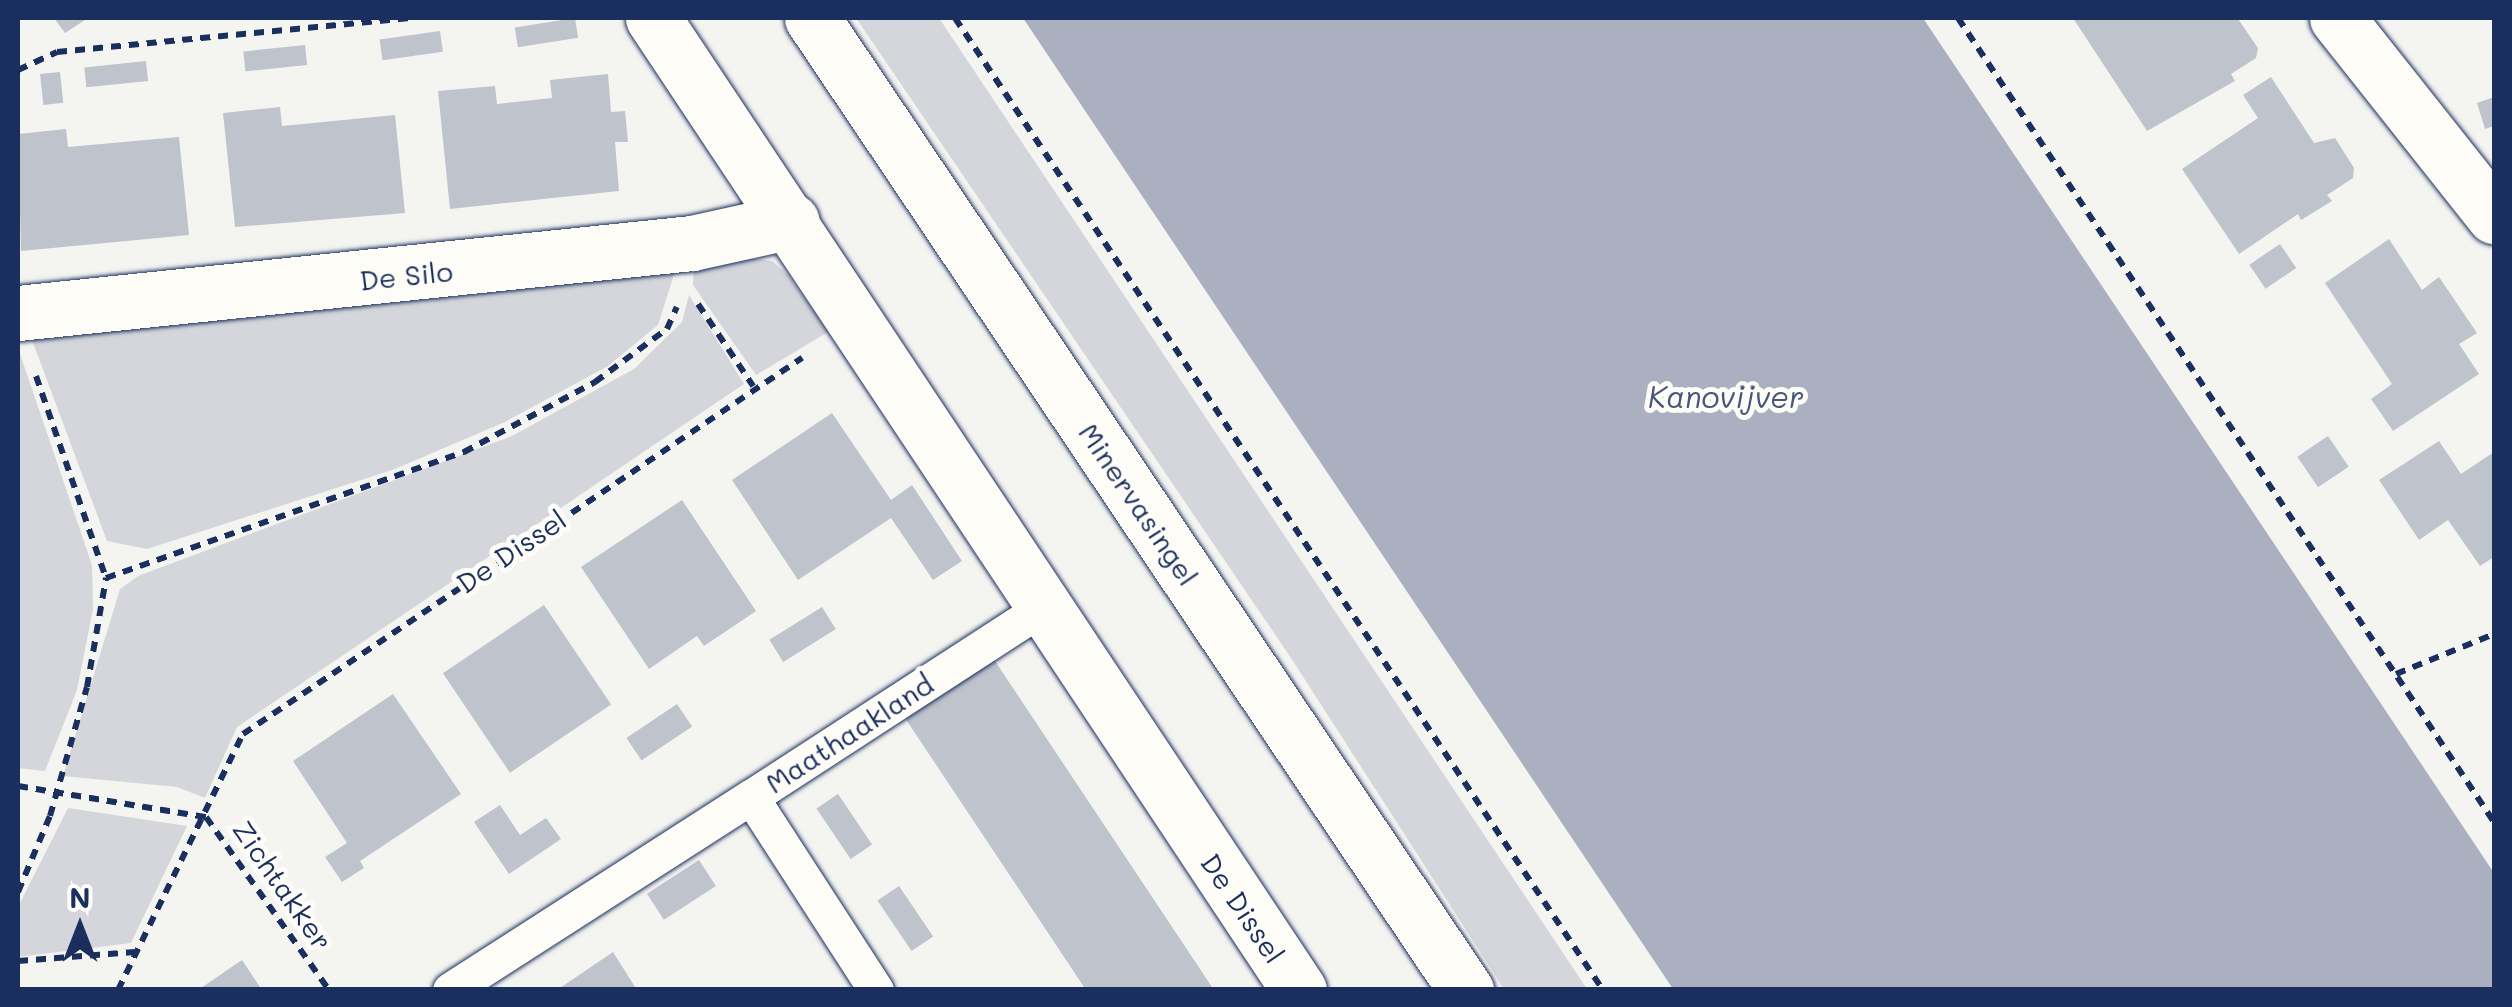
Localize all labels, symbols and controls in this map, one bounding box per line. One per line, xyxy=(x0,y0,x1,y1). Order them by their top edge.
street label: De Silo xyxy=(358,253,454,297)
water label: Kanovijver xyxy=(1648,378,1804,414)
street label: Minervasingel xyxy=(1072,417,1206,591)
street label: De Dissel xyxy=(450,502,572,600)
street label: Maathaakland xyxy=(759,666,939,800)
street label: Zichtakker xyxy=(226,814,340,956)
street label: De Dissel xyxy=(1194,847,1292,969)
north arrow xyxy=(30,877,130,977)
text: N xyxy=(69,879,91,915)

